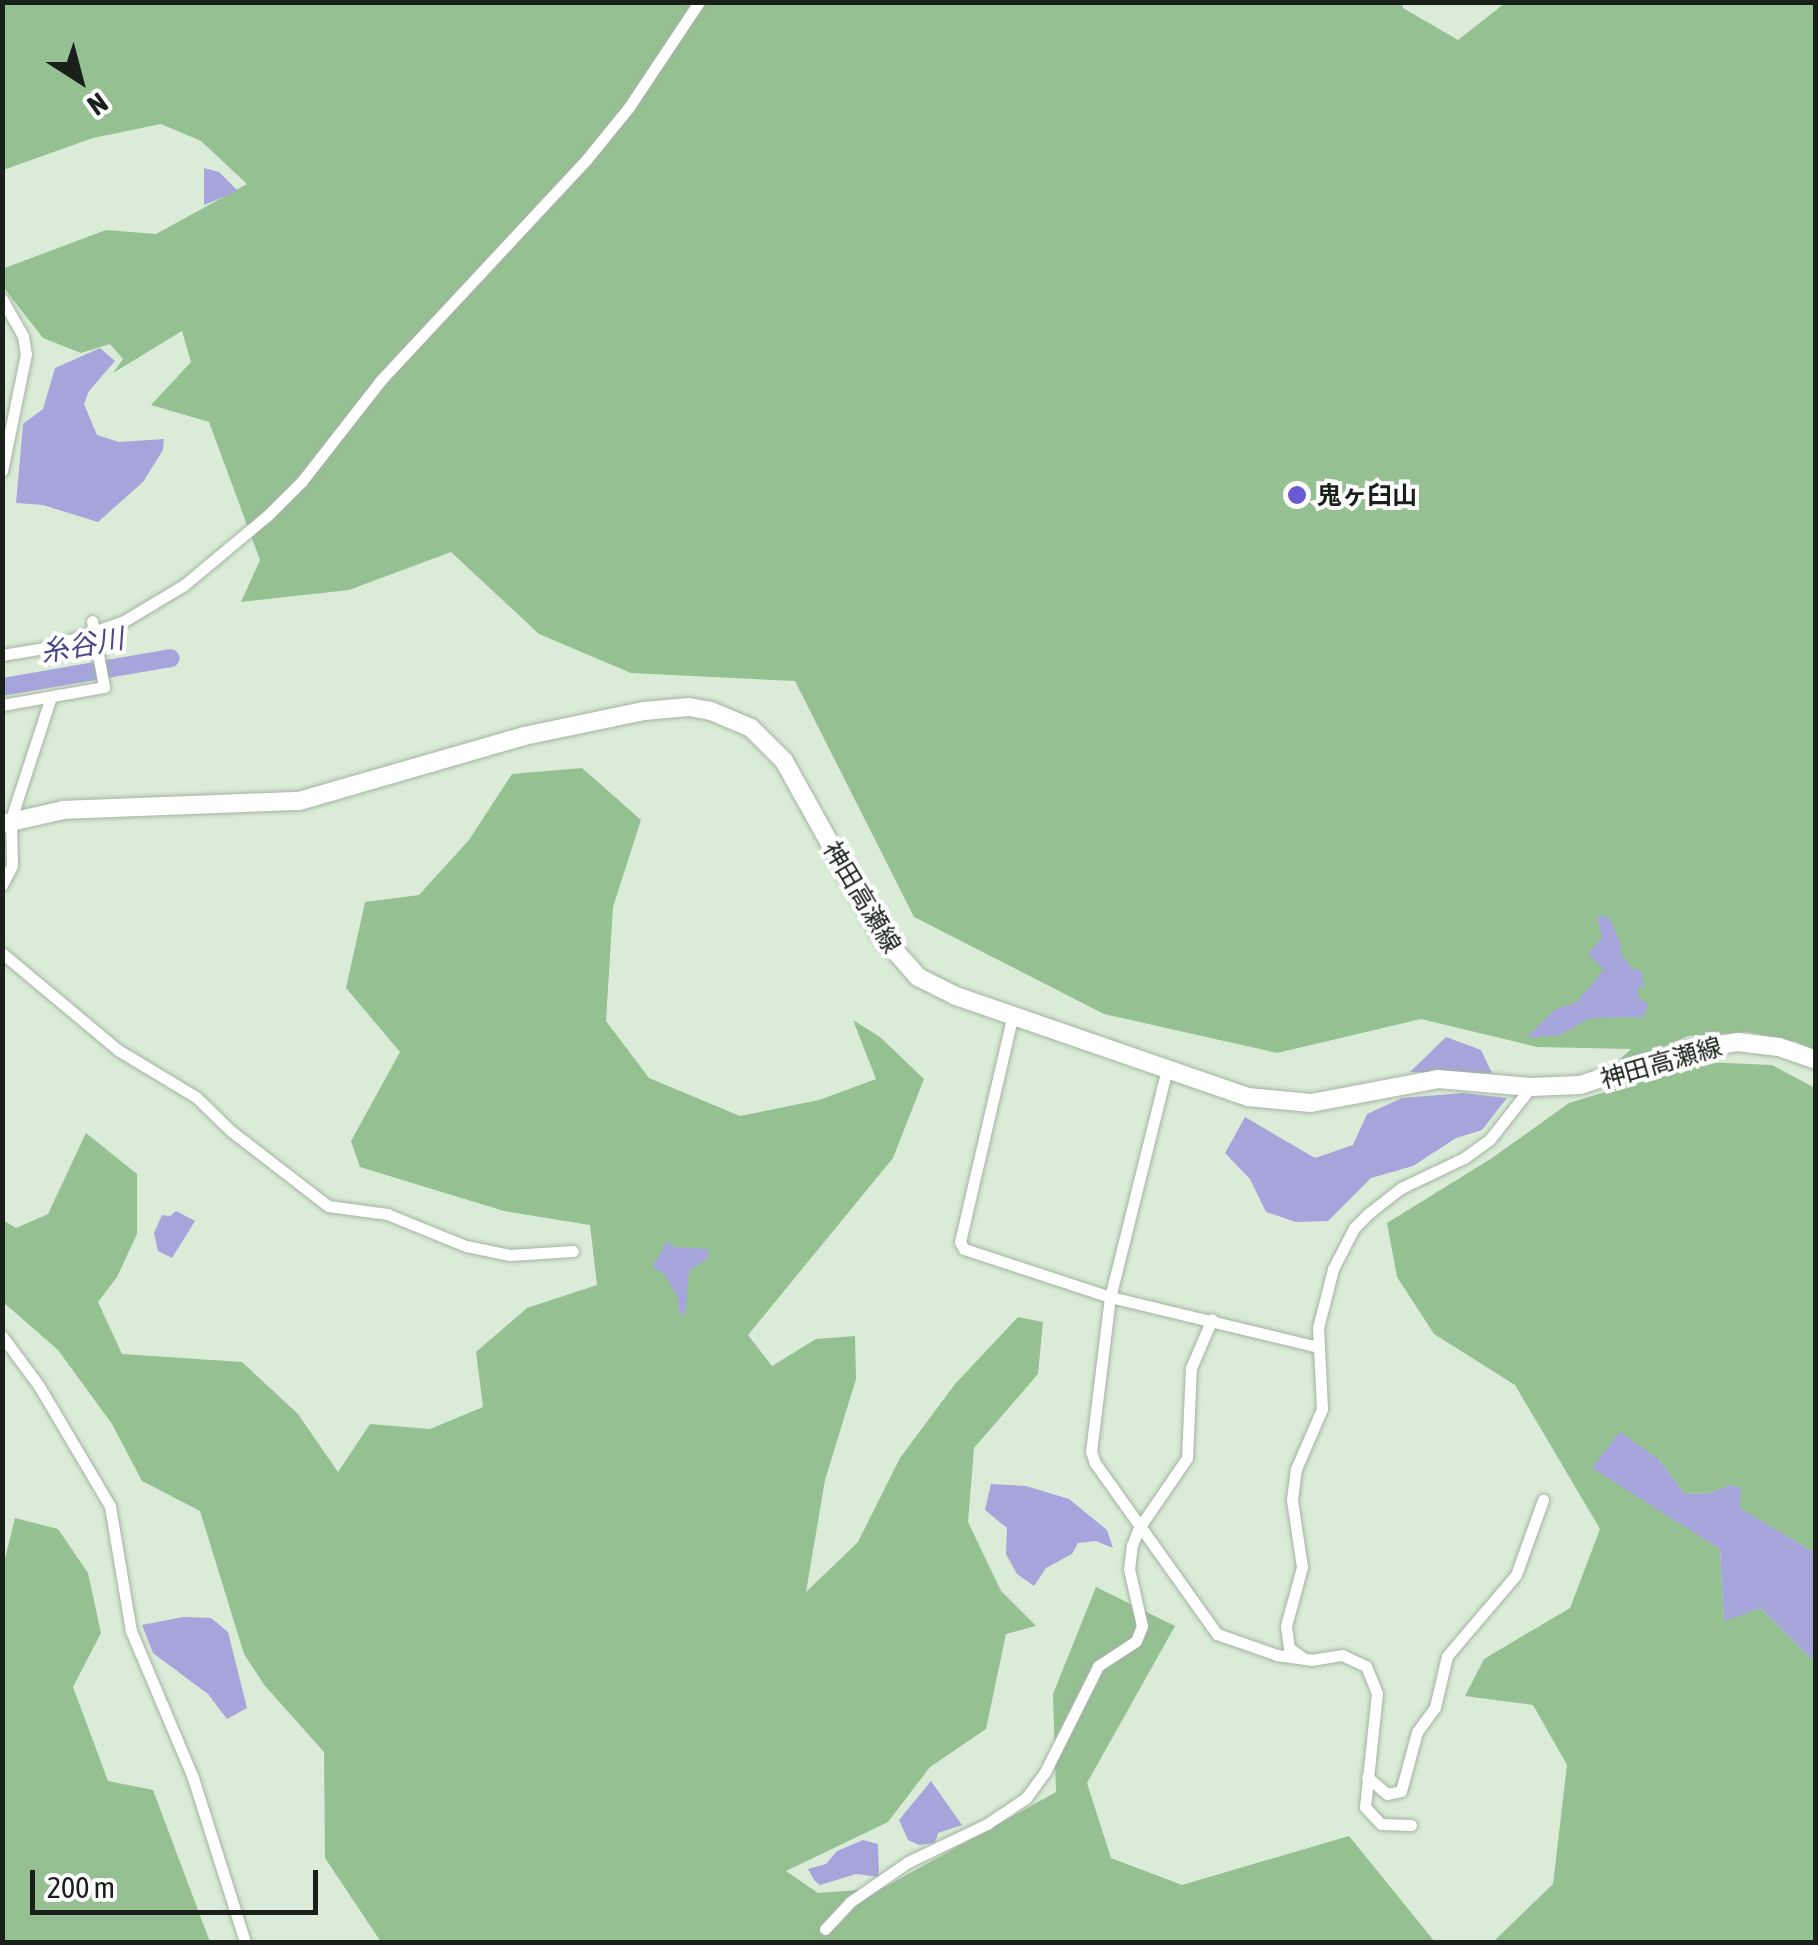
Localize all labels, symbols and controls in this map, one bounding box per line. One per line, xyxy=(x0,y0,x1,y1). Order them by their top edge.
north arrow xyxy=(30,30,130,130)
text: N xyxy=(82,86,114,122)
place label: 鬼ヶ臼山 xyxy=(1317,480,1417,510)
marker: 鬼ヶ臼山 xyxy=(1286,484,1308,506)
water label: 糸谷川 xyxy=(38,621,126,669)
street label: 神田高瀬線 xyxy=(817,836,907,958)
street label: 神田高瀬線 xyxy=(1597,1031,1725,1095)
scale bar xyxy=(35,1850,322,1912)
text: 200 m xyxy=(47,1870,115,1904)

